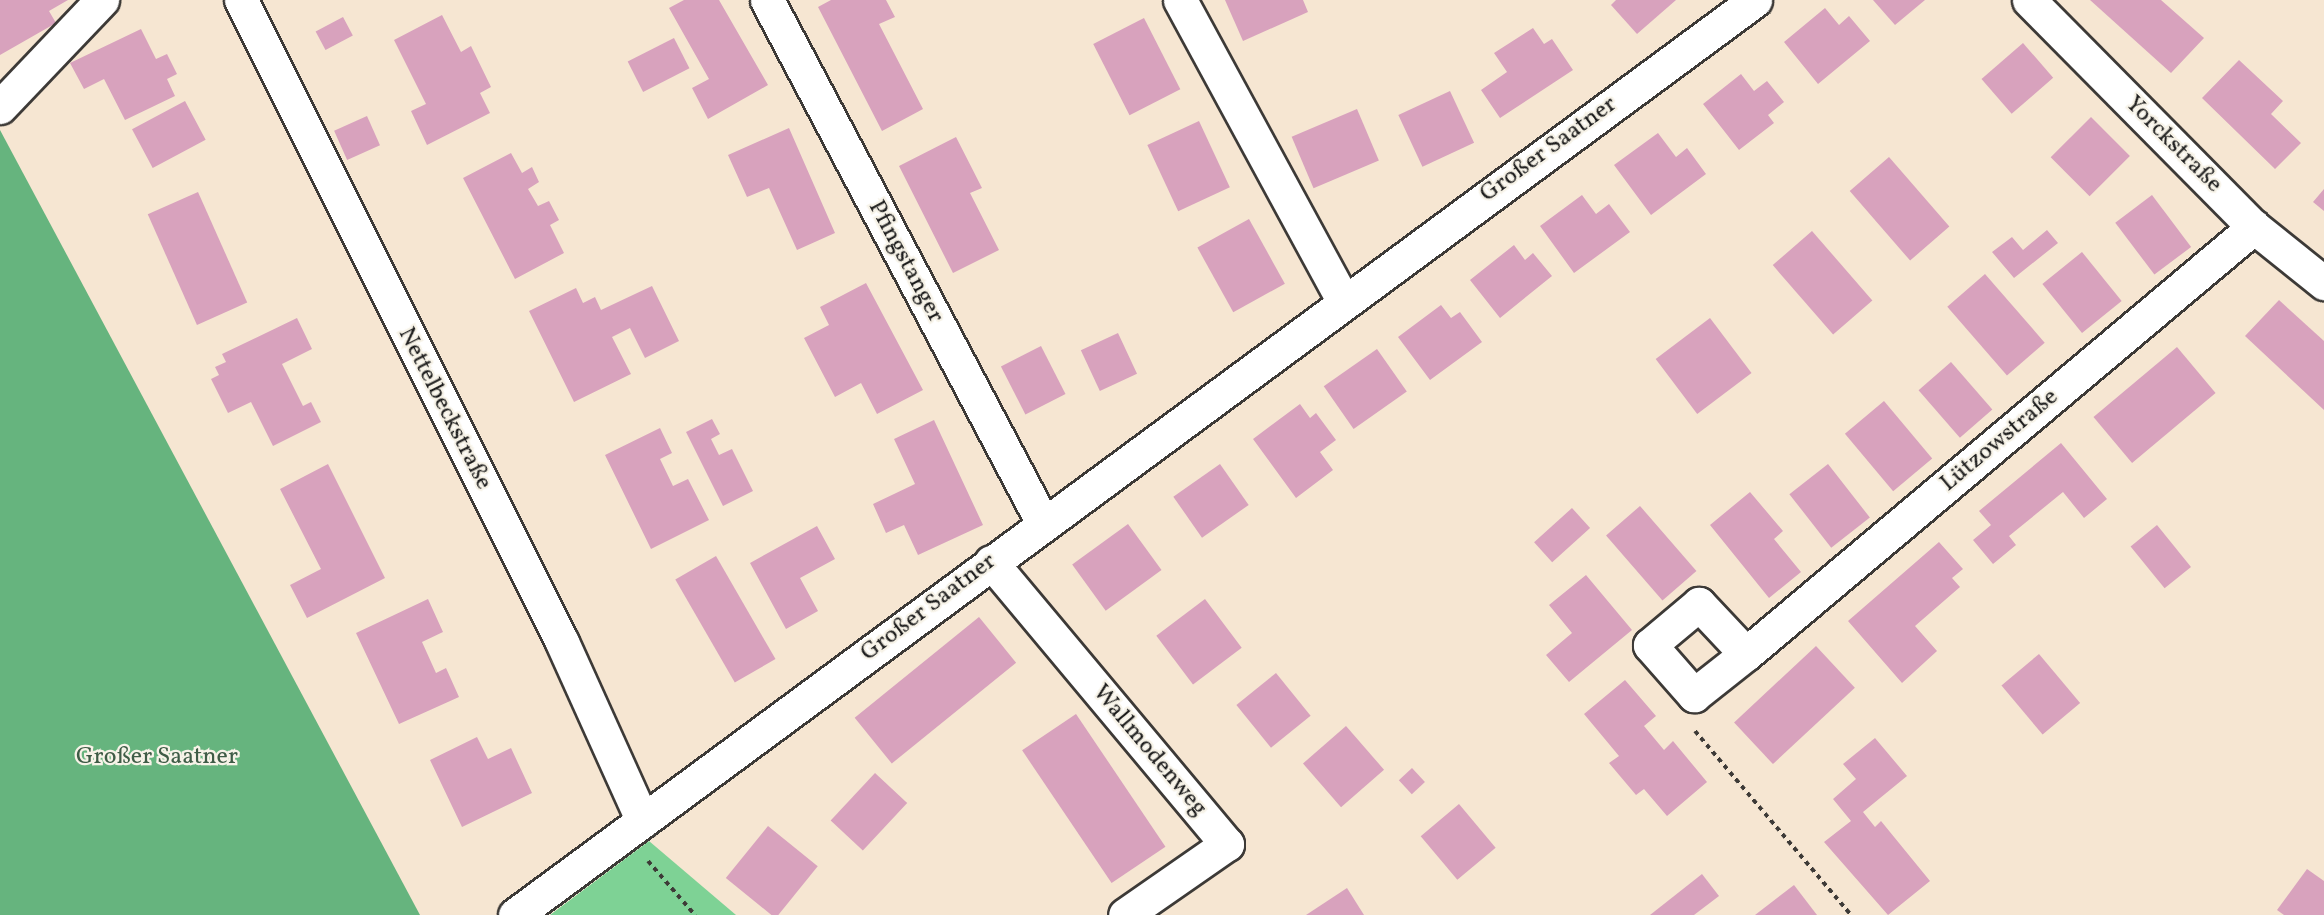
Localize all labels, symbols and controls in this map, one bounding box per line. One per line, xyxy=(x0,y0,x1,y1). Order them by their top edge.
street label: Yorckstraße xyxy=(2118,90,2228,200)
street label: Großer Saatner xyxy=(1475,91,1623,209)
street label: Pfingstanger xyxy=(861,196,949,328)
street label: Nettelbeckstraße xyxy=(391,323,497,495)
street label: Lützowstraße xyxy=(1935,383,2065,499)
street label: Großer Saatner xyxy=(856,548,1002,668)
street label: Wallmodenweg xyxy=(1086,679,1212,823)
park label: Großer Saatner xyxy=(76,744,238,772)

